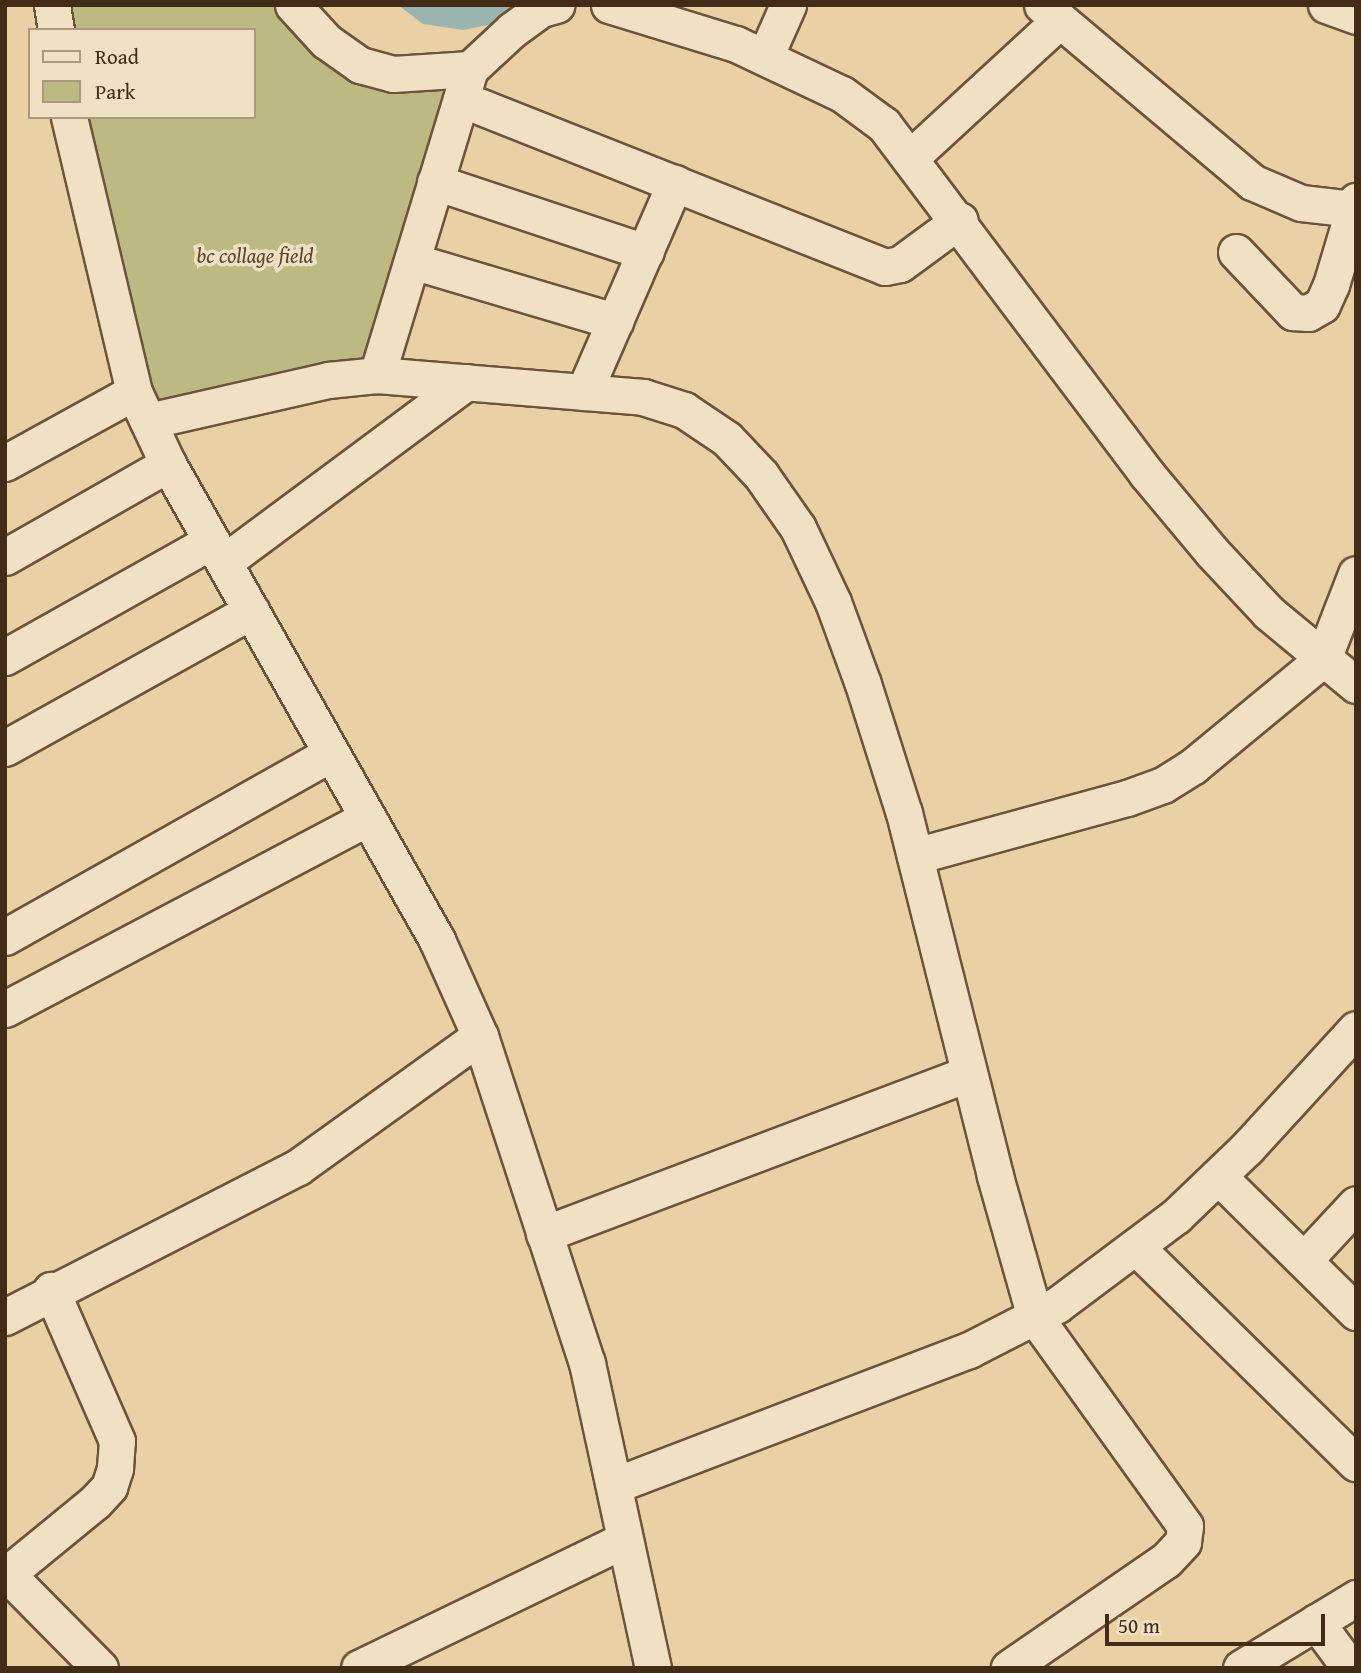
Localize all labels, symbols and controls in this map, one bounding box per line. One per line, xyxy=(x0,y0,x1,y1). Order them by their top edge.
legend xyxy=(28,28,256,119)
text: Road xyxy=(95,41,139,72)
text: Park xyxy=(95,76,136,107)
park label: bc collage field xyxy=(196,243,314,269)
scale bar xyxy=(1109,1600,1330,1644)
text: 50 m xyxy=(1118,1610,1160,1641)

